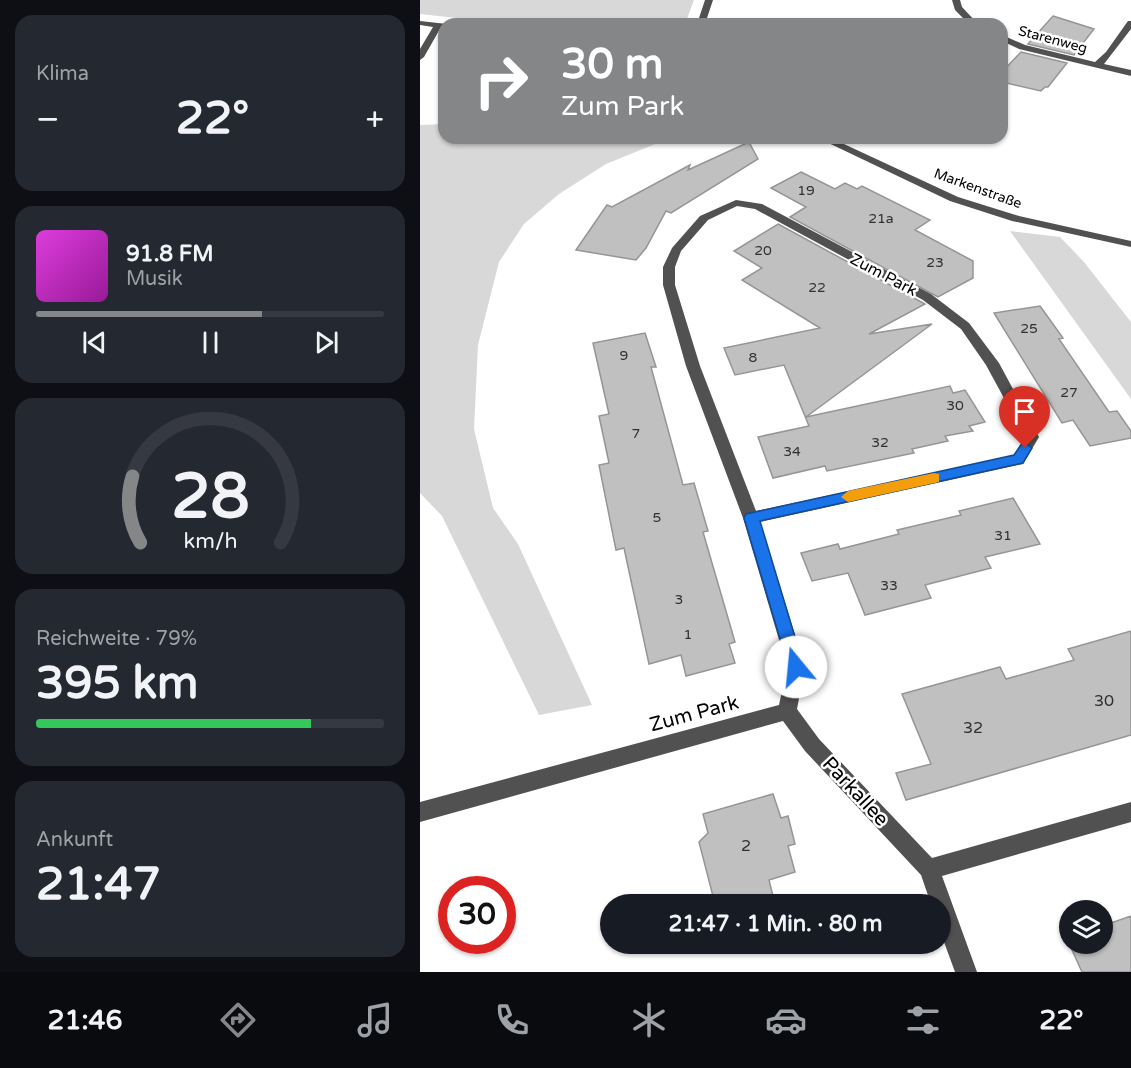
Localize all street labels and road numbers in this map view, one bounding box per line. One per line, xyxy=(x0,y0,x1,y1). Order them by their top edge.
street label: Starenweg xyxy=(1016,22,1089,57)
street label: Markenstraße xyxy=(932,165,1024,212)
street label: Zum Park xyxy=(847,249,921,301)
street label: Zum Park xyxy=(647,691,742,737)
street label: Parkallee xyxy=(817,752,893,831)

